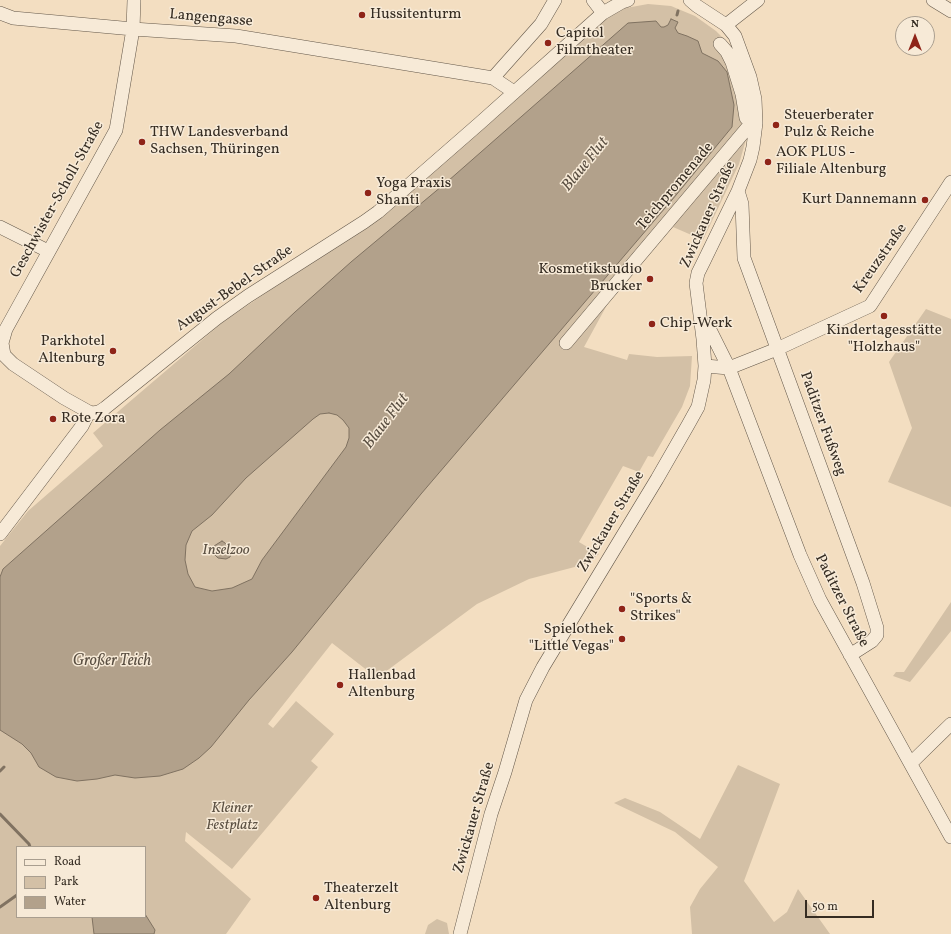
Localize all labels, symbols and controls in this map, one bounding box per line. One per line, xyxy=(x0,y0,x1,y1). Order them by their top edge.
street label: Langengasse xyxy=(169,6,253,32)
place label: Hussitenturm xyxy=(370,6,462,24)
marker: Hussitenturm xyxy=(357,10,367,20)
north arrow xyxy=(895,16,935,56)
text: N xyxy=(911,17,919,32)
place label: Capitol Filmtheater xyxy=(556,25,633,60)
marker: Capitol Filmtheater xyxy=(543,38,553,48)
place label: Steuerberater Pulz & Reiche xyxy=(784,107,874,142)
street label: Geschwister-Scholl-Straße xyxy=(7,118,109,282)
marker: Steuerberater Pulz & Reiche xyxy=(771,120,781,130)
place label: THW Landesverband Sachsen, Thüringen xyxy=(150,124,288,159)
water label: Blaue Flut xyxy=(558,134,614,196)
marker: THW Landesverband Sachsen, Thüringen xyxy=(137,137,147,147)
street label: Teichpromenade xyxy=(634,139,718,235)
place label: AOK PLUS - Filiale Altenburg xyxy=(776,144,886,179)
marker: AOK PLUS - Filiale Altenburg xyxy=(763,157,773,167)
street label: Zwickauer Straße xyxy=(677,159,741,271)
place label: Yoga Praxis Shanti xyxy=(376,175,451,210)
marker: Yoga Praxis Shanti xyxy=(363,188,373,198)
place label: Kurt Dannemann xyxy=(802,191,917,209)
marker: Kurt Dannemann xyxy=(920,195,930,205)
street label: Kreuzstraße xyxy=(850,221,912,297)
street label: August-Bebel-Straße xyxy=(173,242,297,336)
place label: Kosmetikstudio Brucker xyxy=(539,261,642,296)
marker: Kosmetikstudio Brucker xyxy=(645,274,655,284)
marker: Kindertagesstätte "Holzhaus" xyxy=(879,311,889,321)
place label: Chip-Werk xyxy=(660,315,732,333)
marker: Chip-Werk xyxy=(647,319,657,329)
place label: Kindertagesstätte "Holzhaus" xyxy=(826,322,942,357)
place label: Parkhotel Altenburg xyxy=(38,333,105,368)
marker: Parkhotel Altenburg xyxy=(108,346,118,356)
street label: Paditzer Fußweg xyxy=(795,369,849,479)
water label: Blaue Flut xyxy=(360,391,414,453)
place label: Rote Zora xyxy=(61,410,125,428)
marker: Rote Zora xyxy=(48,414,58,424)
street label: Zwickauer Straße xyxy=(575,468,649,576)
park label: Inselzoo xyxy=(202,542,250,560)
street label: Paditzer Straße xyxy=(810,552,872,650)
place label: "Sports & Strikes" xyxy=(630,591,692,626)
marker: "Sports & Strikes" xyxy=(617,604,627,614)
place label: Spielothek "Little Vegas" xyxy=(529,621,614,656)
marker: Spielothek "Little Vegas" xyxy=(617,634,627,644)
water label: Großer Teich xyxy=(73,652,151,672)
place label: Hallenbad Altenburg xyxy=(348,667,416,702)
marker: Hallenbad Altenburg xyxy=(335,680,345,690)
street label: Zwickauer Straße xyxy=(450,760,500,876)
park label: Kleiner Festplatz xyxy=(206,800,258,835)
legend xyxy=(16,846,146,918)
text: Road xyxy=(54,854,81,870)
text: Park xyxy=(54,874,79,890)
place label: Theaterzelt Altenburg xyxy=(324,880,399,915)
scale bar xyxy=(807,892,876,918)
marker: Theaterzelt Altenburg xyxy=(311,893,321,903)
text: Water xyxy=(54,894,86,910)
text: 50 m xyxy=(812,899,838,915)

